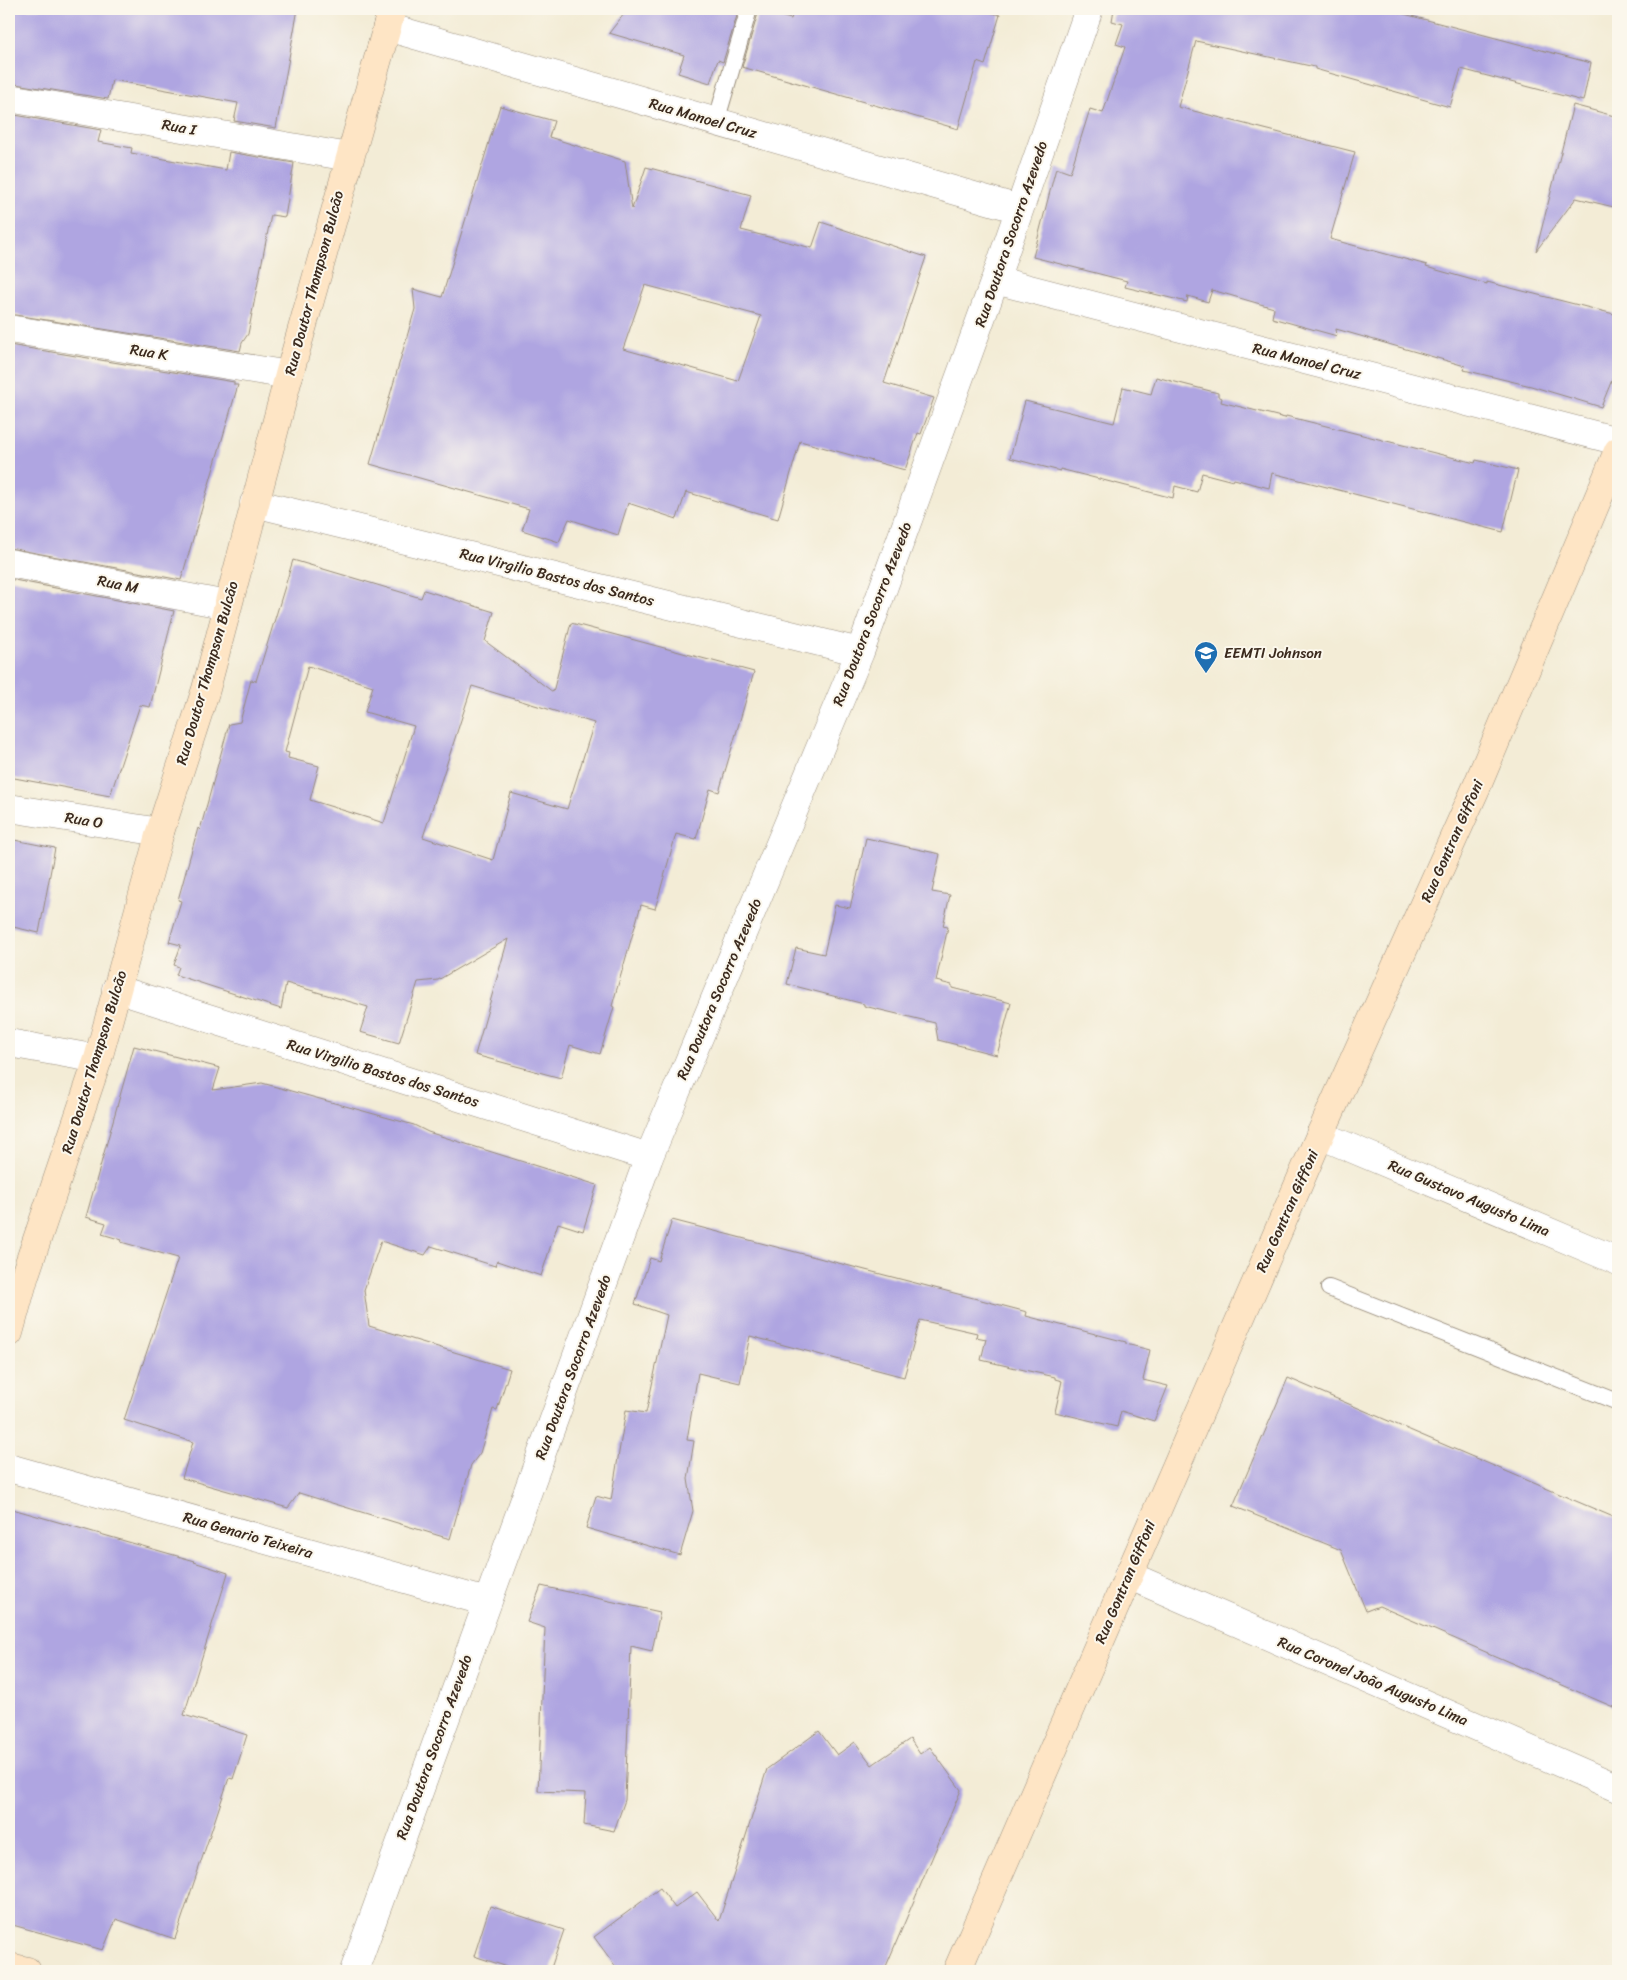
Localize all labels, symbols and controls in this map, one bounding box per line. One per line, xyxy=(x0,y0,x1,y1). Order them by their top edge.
street label: Rua Manoel Cruz xyxy=(646,90,761,146)
street label: Rua I xyxy=(160,111,199,143)
street label: Rua Doutora Socorro Azevedo xyxy=(967,137,1055,331)
street label: Rua Doutor Thompson Bulcão xyxy=(277,187,351,378)
street label: Rua Manoel Cruz xyxy=(1250,335,1365,387)
street label: Rua K xyxy=(128,336,171,368)
street label: Rua Doutora Socorro Azevedo xyxy=(825,518,919,710)
street label: Rua Virgilio Bastos dos Santos xyxy=(457,540,657,614)
street label: Rua M xyxy=(95,567,141,601)
street label: Rua Doutor Thompson Bulcão xyxy=(168,577,246,768)
school or university icon: EEMTI Johnson xyxy=(1193,640,1219,674)
place label: EEMTI Johnson xyxy=(1224,640,1322,666)
street label: Rua Gontran Giffoni xyxy=(1413,775,1491,907)
street label: Rua O xyxy=(63,804,105,836)
street label: Rua Doutora Socorro Azevedo xyxy=(669,894,769,1084)
street label: Rua Doutor Thompson Bulcão xyxy=(54,967,134,1157)
street label: Rua Virgilio Bastos dos Santos xyxy=(284,1031,482,1115)
street label: Rua Gontran Giffoni xyxy=(1248,1145,1326,1277)
street label: Rua Gustavo Augusto Lima xyxy=(1384,1152,1554,1244)
street label: Rua Doutora Socorro Azevedo xyxy=(527,1270,619,1463)
street label: Rua Genario Teixeira xyxy=(180,1504,316,1566)
street label: Rua Gontran Giffoni xyxy=(1087,1515,1163,1648)
street label: Rua Coronel João Augusto Lima xyxy=(1274,1629,1473,1733)
street label: Rua Doutora Socorro Azevedo xyxy=(388,1650,480,1843)

